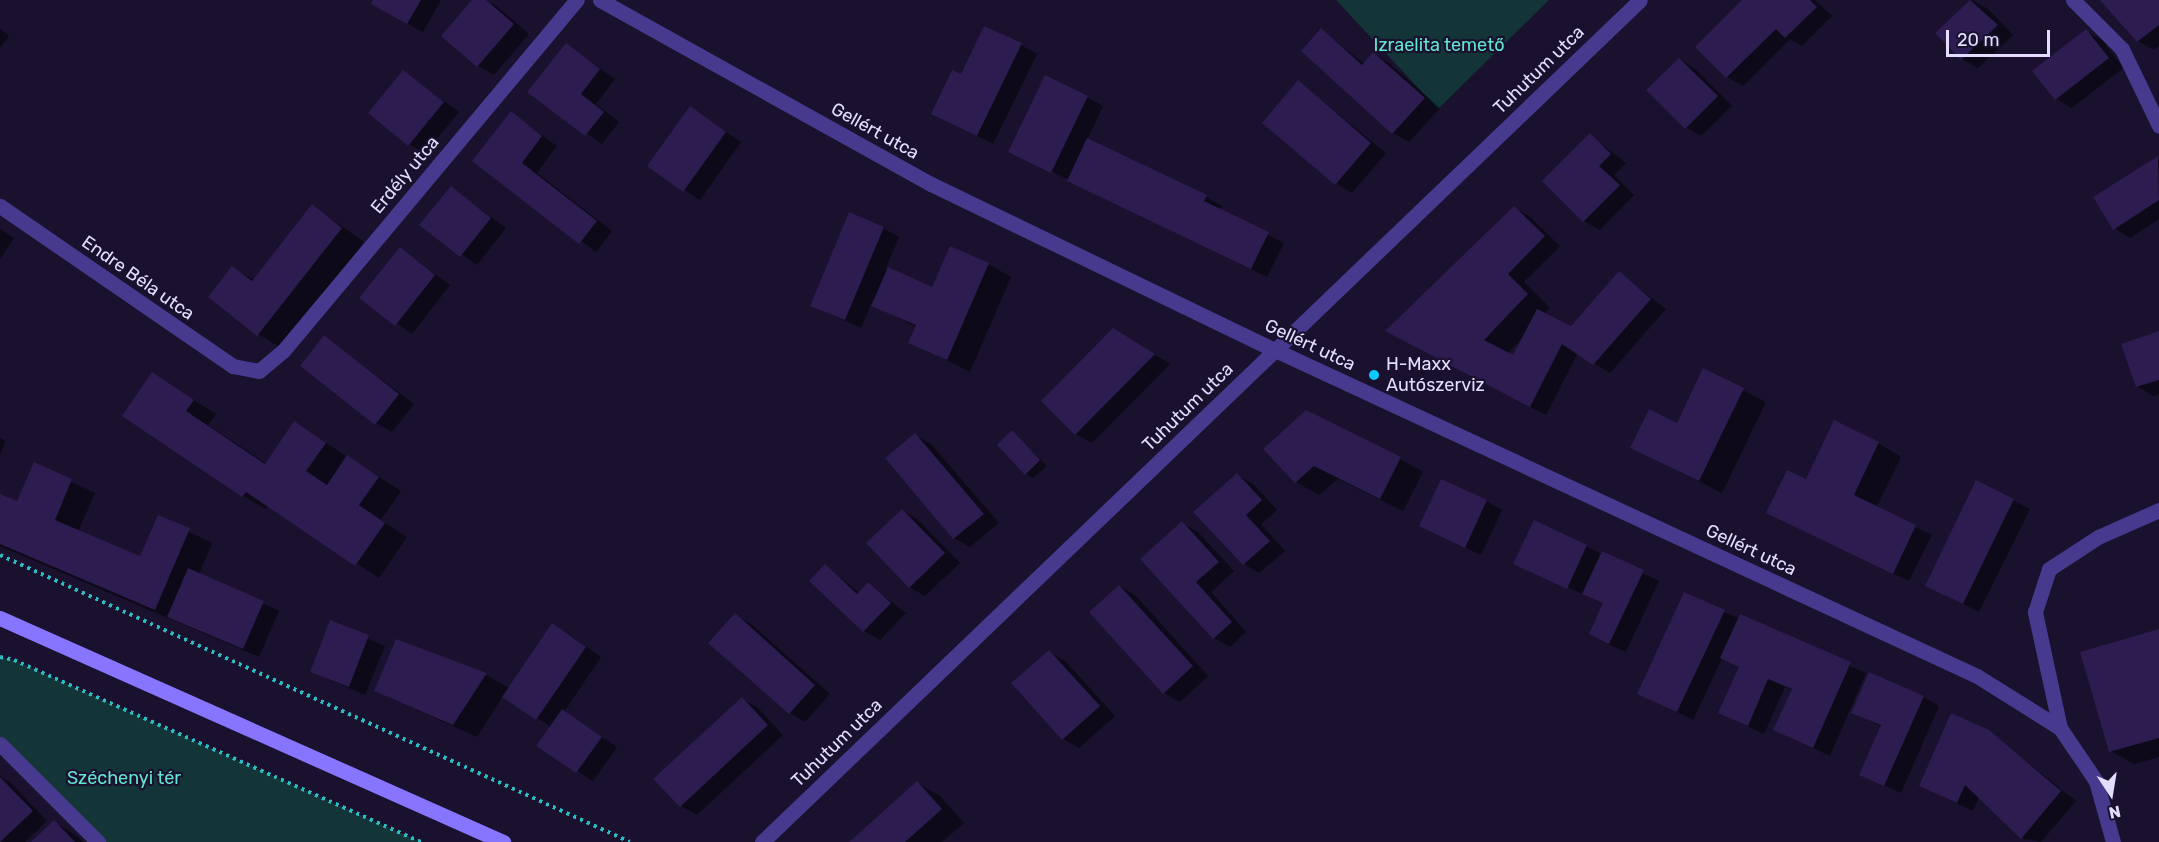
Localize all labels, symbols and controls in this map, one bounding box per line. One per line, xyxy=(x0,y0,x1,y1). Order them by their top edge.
scale bar xyxy=(1949,18,2052,56)
street label: Tuhutum utca xyxy=(1489,21,1589,119)
text: 20 m xyxy=(1957,29,1999,51)
park label: Izraelita temető xyxy=(1373,34,1505,56)
street label: Gellért utca xyxy=(827,98,923,164)
street label: Erdély utca xyxy=(366,132,444,218)
street label: Endre Béla utca xyxy=(78,231,198,325)
street label: Gellért utca xyxy=(1261,315,1359,375)
place label: H-Maxx Autószerviz xyxy=(1386,354,1485,397)
street label: Tuhutum utca xyxy=(1138,358,1238,456)
marker: H-Maxx Autószerviz xyxy=(1367,368,1381,382)
street label: Gellért utca xyxy=(1702,520,1800,580)
street label: Tuhutum utca xyxy=(787,694,887,792)
north arrow xyxy=(2081,764,2141,824)
park label: Széchenyi tér xyxy=(67,767,181,789)
text: N xyxy=(2107,802,2122,823)

